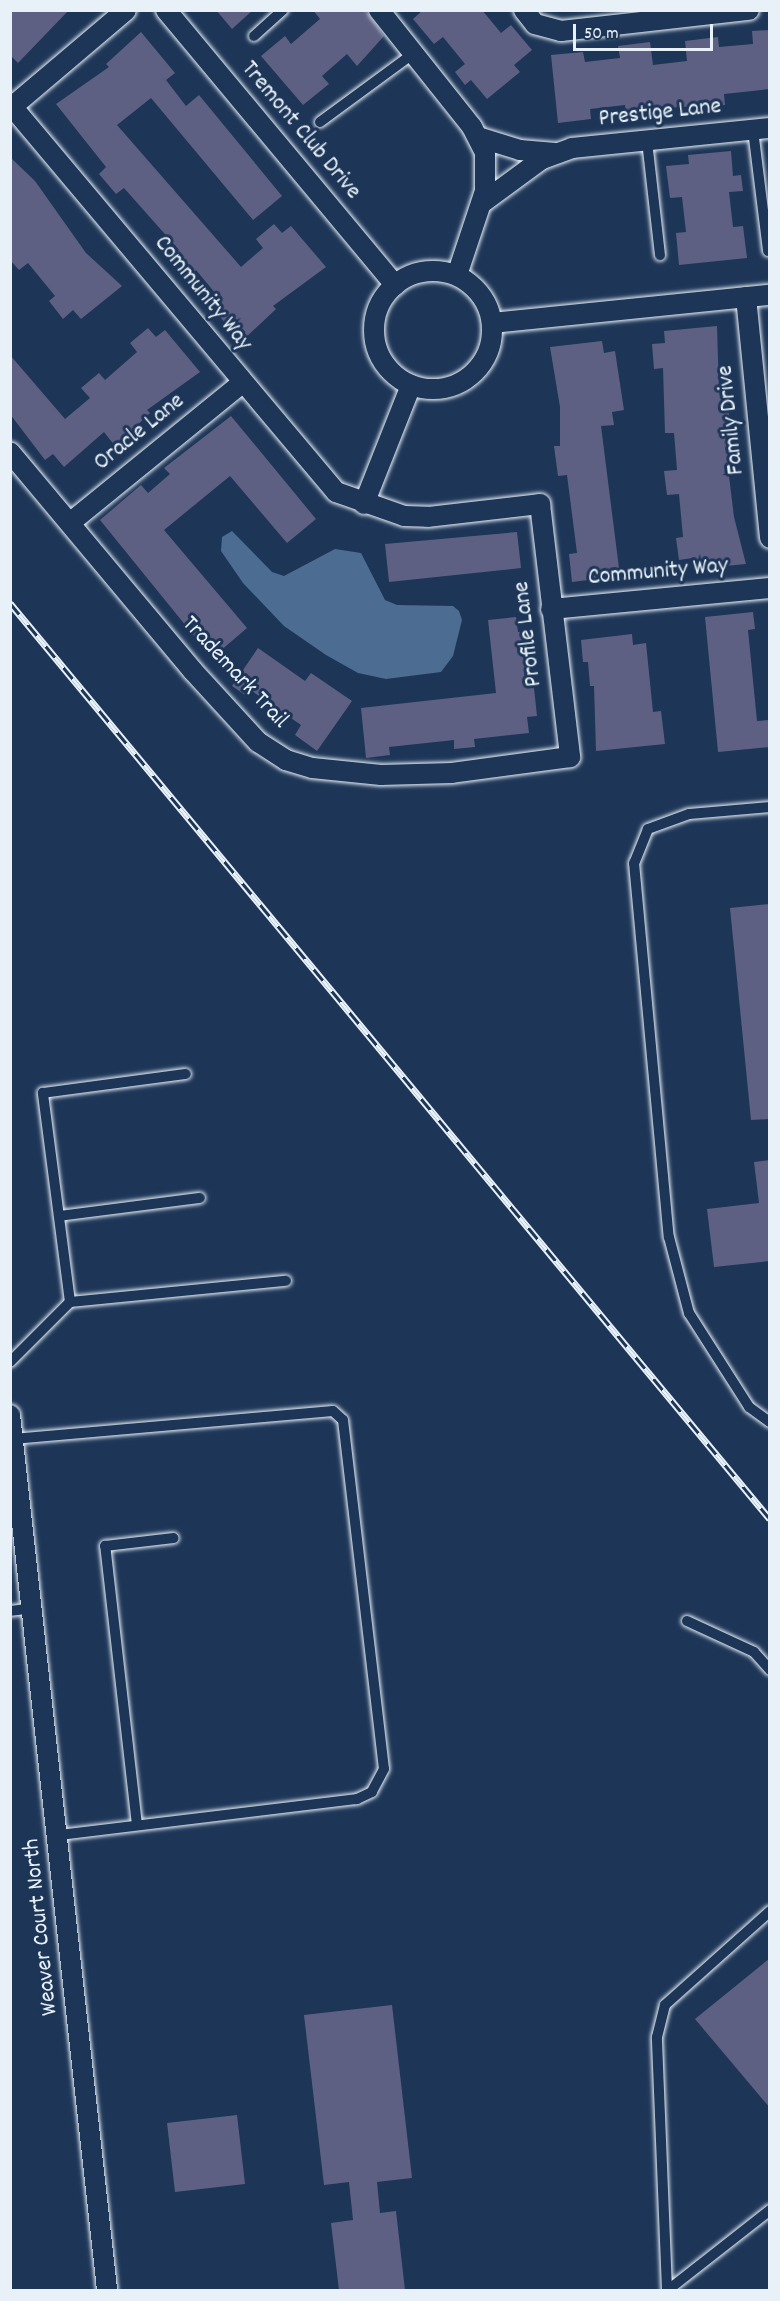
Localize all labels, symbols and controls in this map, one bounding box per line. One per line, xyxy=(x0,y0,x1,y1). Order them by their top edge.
scale bar xyxy=(576,12,716,50)
text: 50 m xyxy=(584,22,619,47)
street label: Tremont Club Drive xyxy=(234,56,366,206)
street label: Prestige Lane xyxy=(597,93,723,135)
street label: Community Way xyxy=(147,230,257,358)
street label: Family Drive xyxy=(712,364,752,476)
street label: Oracle Lane xyxy=(89,388,191,478)
street label: Community Way xyxy=(587,553,729,593)
street label: Profile Lane xyxy=(508,580,550,688)
street label: Trademark Trail xyxy=(175,611,293,735)
street label: Weaver Court North xyxy=(18,1837,66,2017)

